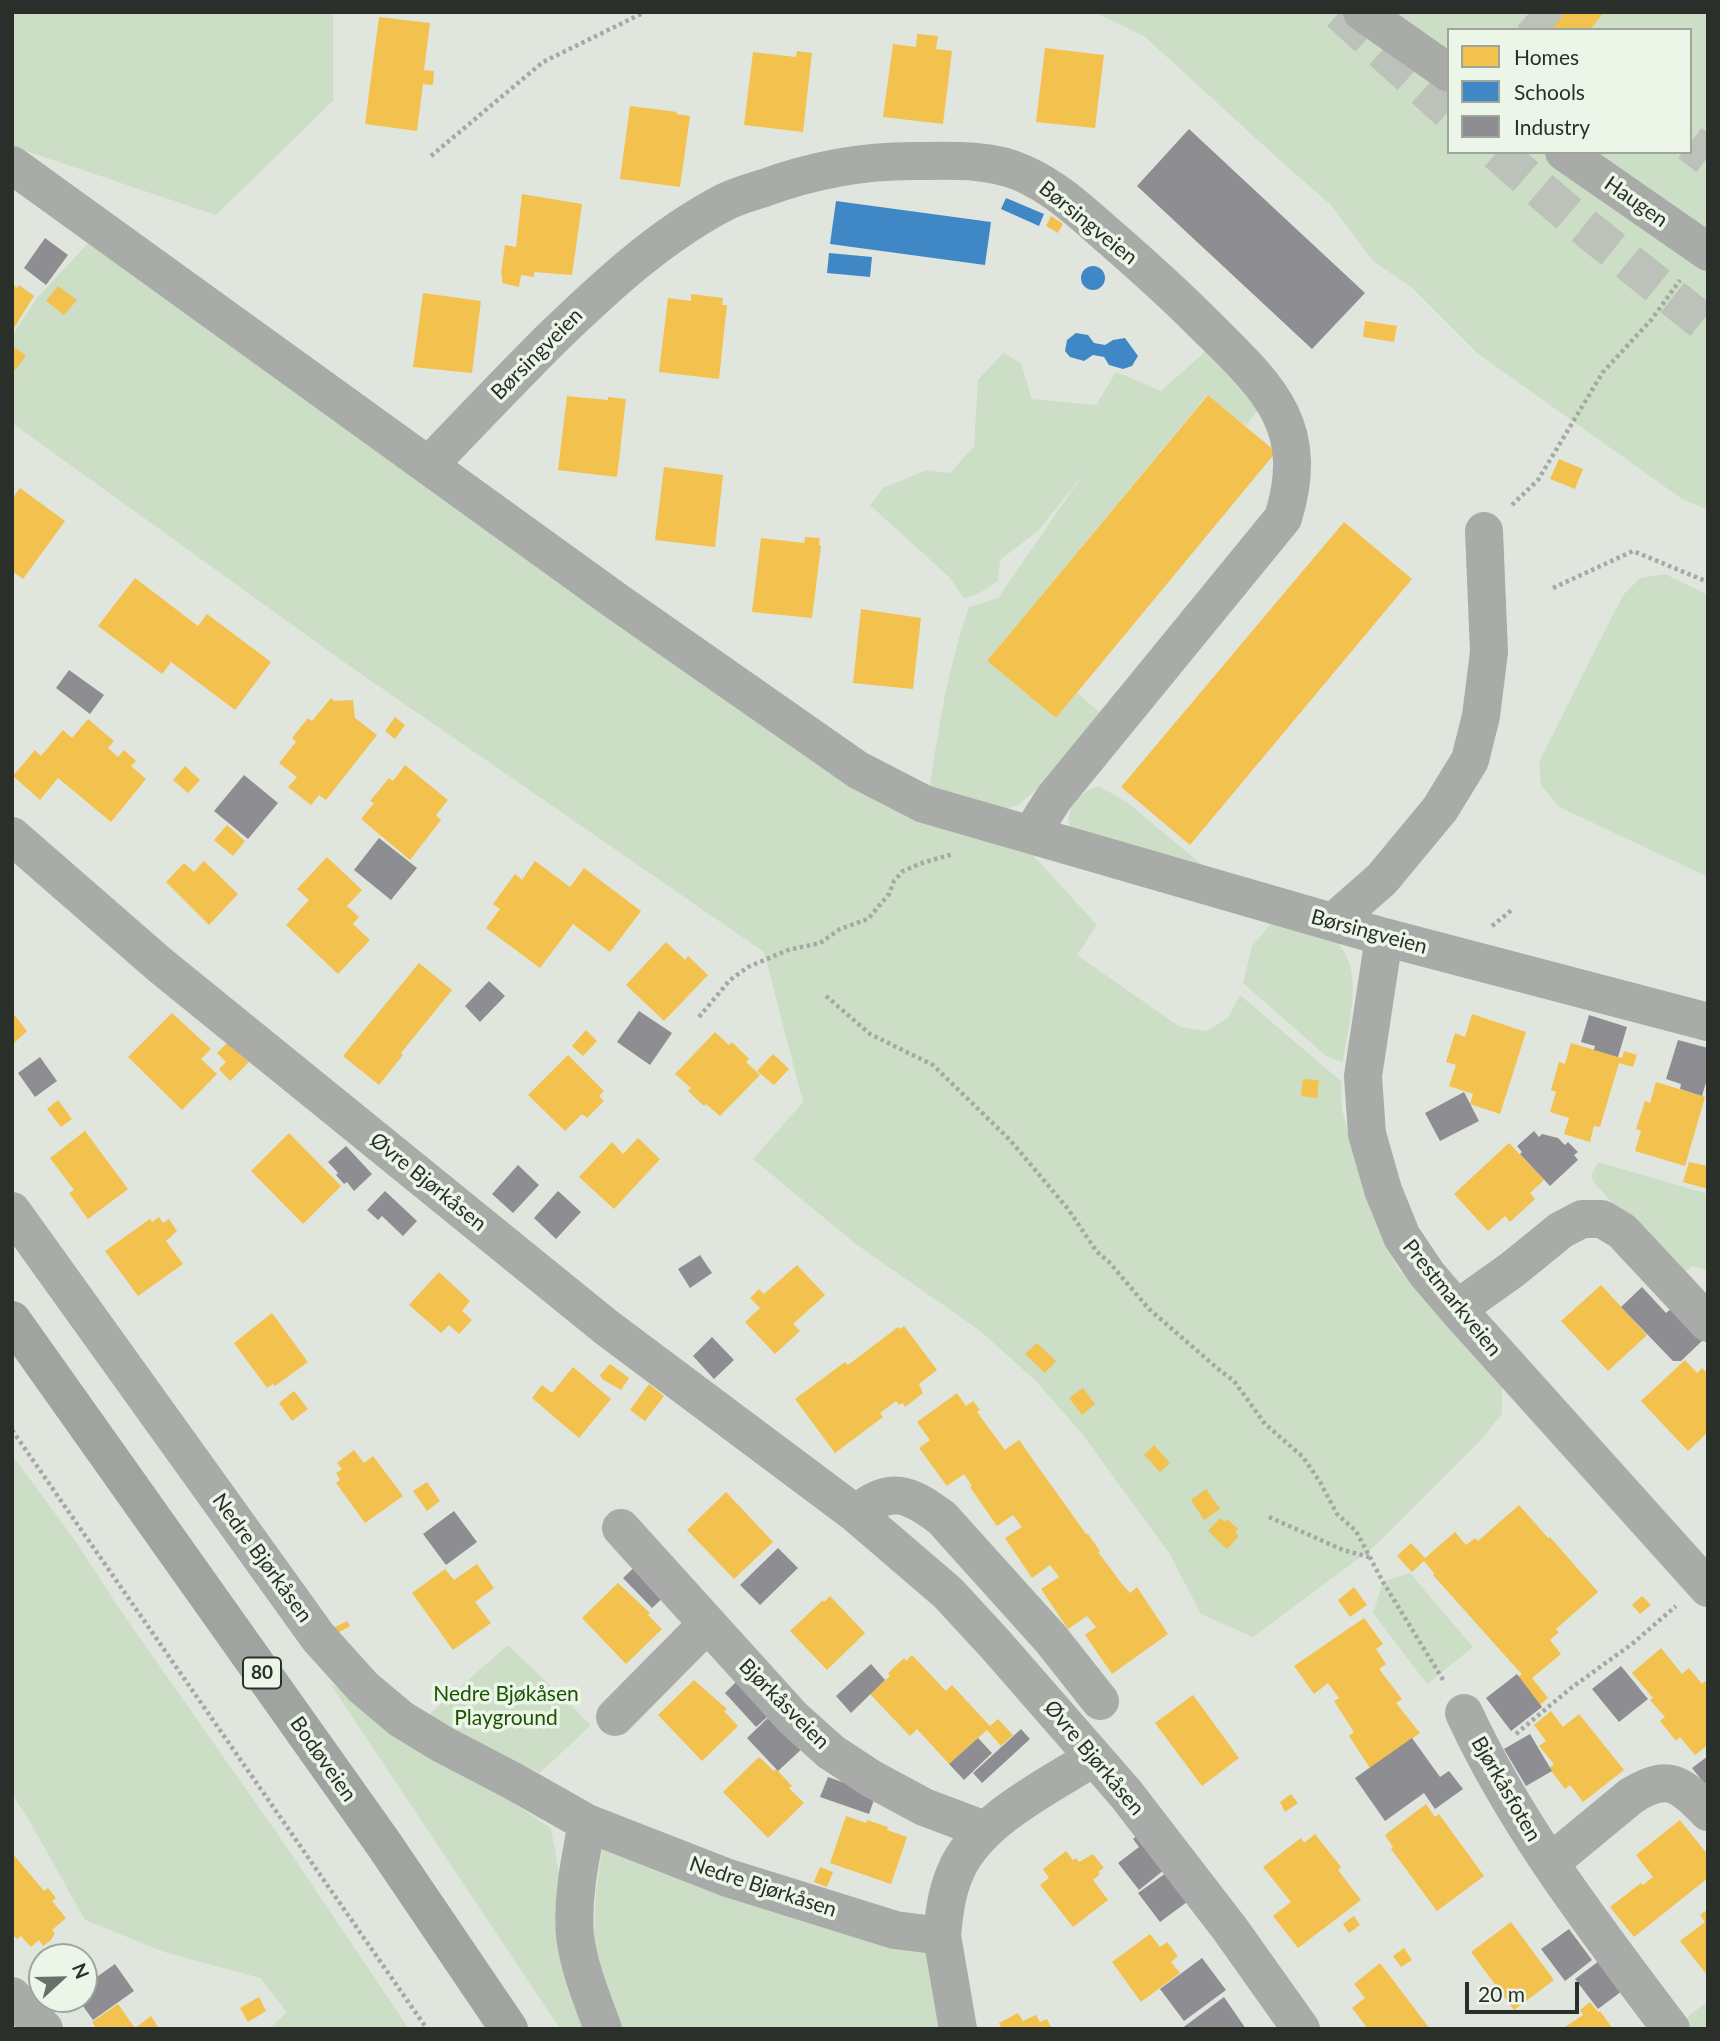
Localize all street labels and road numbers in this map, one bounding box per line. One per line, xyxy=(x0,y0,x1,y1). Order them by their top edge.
street label: Haugen xyxy=(1600,171,1672,233)
street label: Børsingveien xyxy=(1034,176,1142,270)
street label: Børsingveien xyxy=(486,303,588,405)
street label: Børsingveien xyxy=(1308,904,1430,960)
street label: Øvre Bjørkåsen xyxy=(365,1127,491,1237)
street label: Prestmarkveien xyxy=(1397,1235,1507,1361)
street label: Nedre Bjørkåsen xyxy=(207,1489,317,1627)
street label: Bjørkåsveien xyxy=(734,1654,834,1754)
road number: 80 xyxy=(243,1658,281,1688)
street label: Øvre Bjørkåsen xyxy=(1039,1695,1149,1821)
street label: Bodøveien xyxy=(285,1712,361,1806)
street label: Bjørkåsfoten xyxy=(1466,1732,1546,1846)
street label: Nedre Bjørkåsen xyxy=(686,1851,840,1923)

